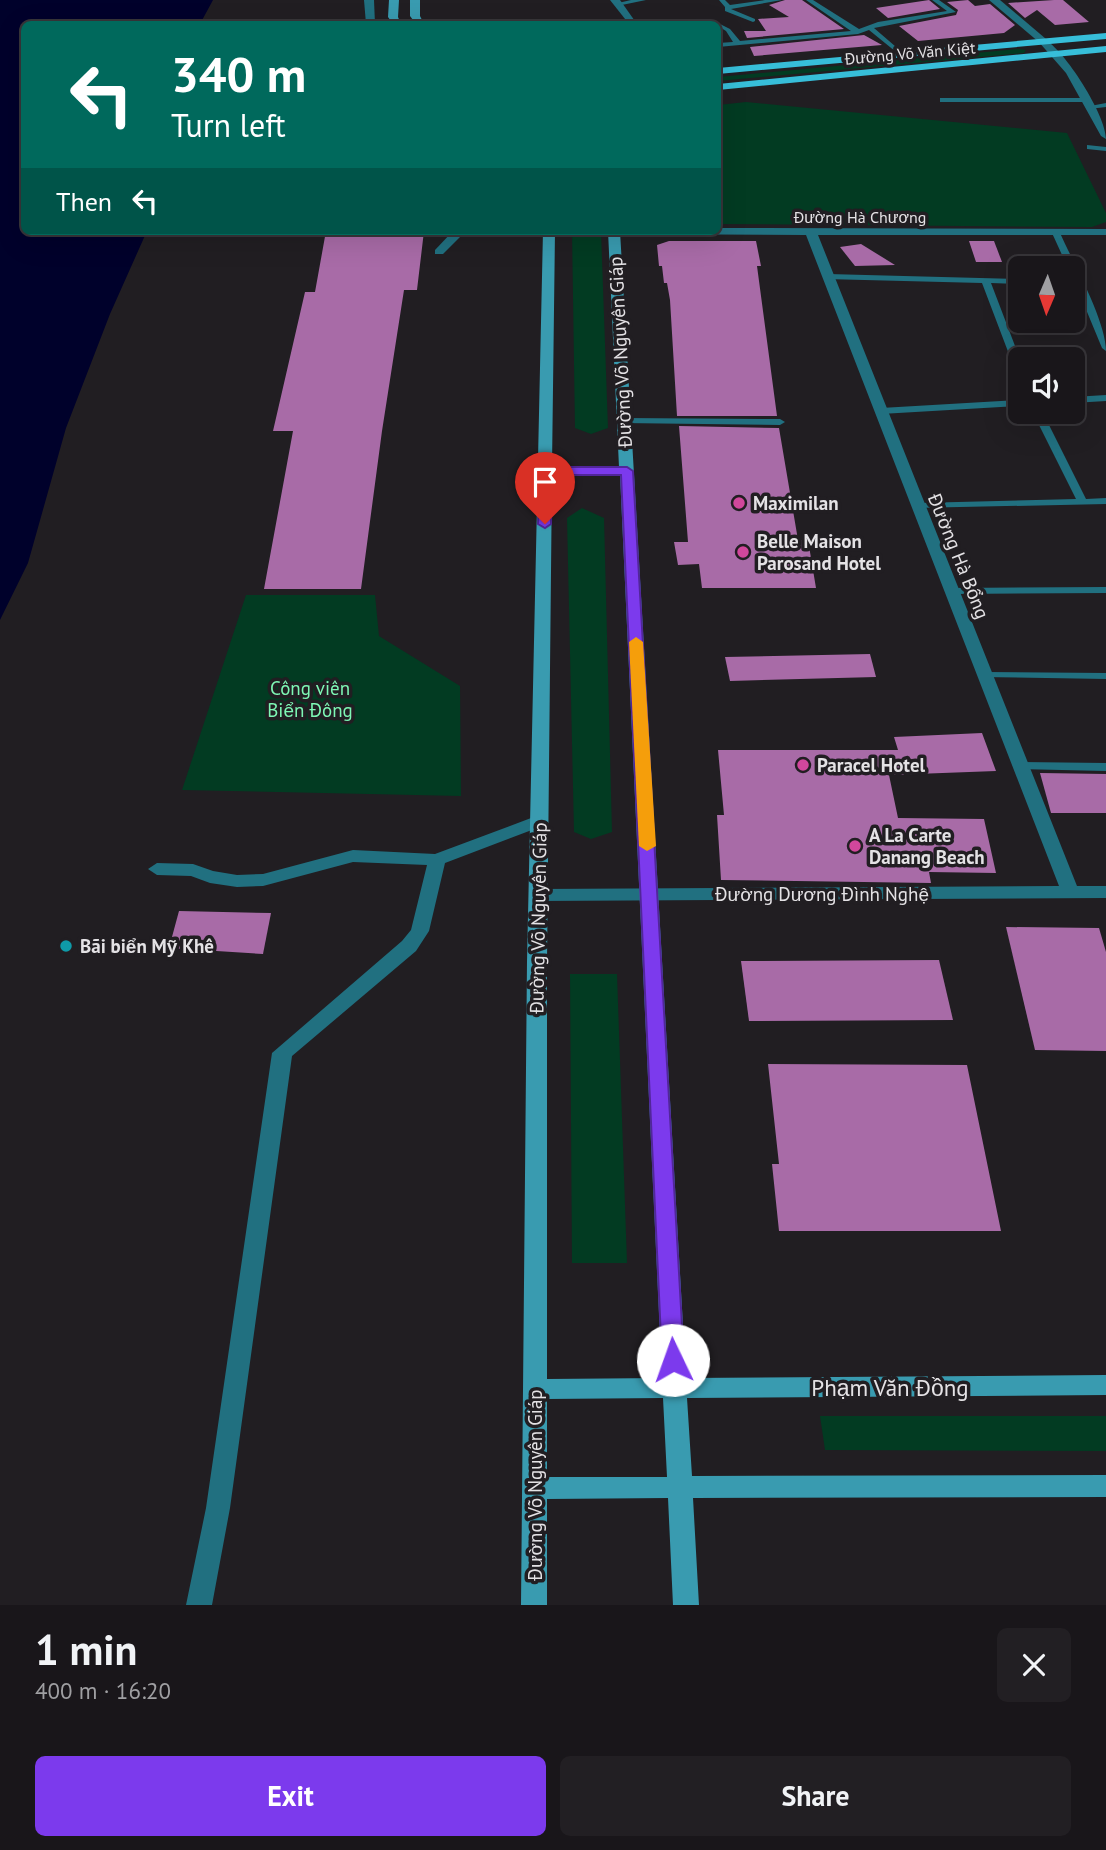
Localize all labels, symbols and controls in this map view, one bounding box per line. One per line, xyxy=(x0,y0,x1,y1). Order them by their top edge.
street label: Đường Võ Văn Kiệt xyxy=(843,37,977,69)
text: 340 m xyxy=(171,42,306,106)
icon: left xyxy=(56,49,147,140)
text: Turn left xyxy=(171,104,286,146)
icon: left xyxy=(126,182,164,220)
text: Then xyxy=(56,185,112,218)
street label: Đường Hà Chương xyxy=(793,207,926,227)
street label: Đường Võ Nguyên Giáp xyxy=(603,256,637,449)
north arrow xyxy=(1008,256,1085,332)
map controls xyxy=(1008,256,1085,424)
button: sound xyxy=(1008,347,1085,424)
pin xyxy=(515,452,575,524)
icon: arrive xyxy=(526,463,564,501)
street label: Đường Hà Bổng xyxy=(923,489,995,622)
place label: Maximilan xyxy=(753,491,838,515)
marker: Maximilan xyxy=(731,495,747,511)
place label: Belle Maison Parosand Hotel xyxy=(757,529,881,575)
marker: Belle Maison Parosand Hotel xyxy=(735,544,751,560)
park label: Công viên Biển Đông xyxy=(267,676,353,722)
place label: Paracel Hotel xyxy=(817,753,926,777)
marker: Paracel Hotel xyxy=(795,757,811,773)
street label: Đường Võ Nguyên Giáp xyxy=(524,822,552,1015)
place label: A La Carte Danang Beach xyxy=(869,823,985,869)
marker: A La Carte Danang Beach xyxy=(847,838,863,854)
street label: Đường Dương Đình Nghệ xyxy=(714,882,929,906)
place label: Bãi biển Mỹ Khê xyxy=(80,934,214,958)
marker: Bãi biển Mỹ Khê xyxy=(58,938,74,954)
position arrow xyxy=(636,1323,710,1397)
street label: Phạm Văn Đồng xyxy=(811,1373,969,1402)
street label: Đường Võ Nguyên Giáp xyxy=(523,1389,547,1582)
text: 1 min xyxy=(35,1622,137,1677)
button: close xyxy=(997,1628,1071,1702)
text: 400 m · 16:20 xyxy=(35,1676,171,1705)
button: Exit xyxy=(35,1756,546,1836)
button: Share xyxy=(560,1756,1071,1836)

